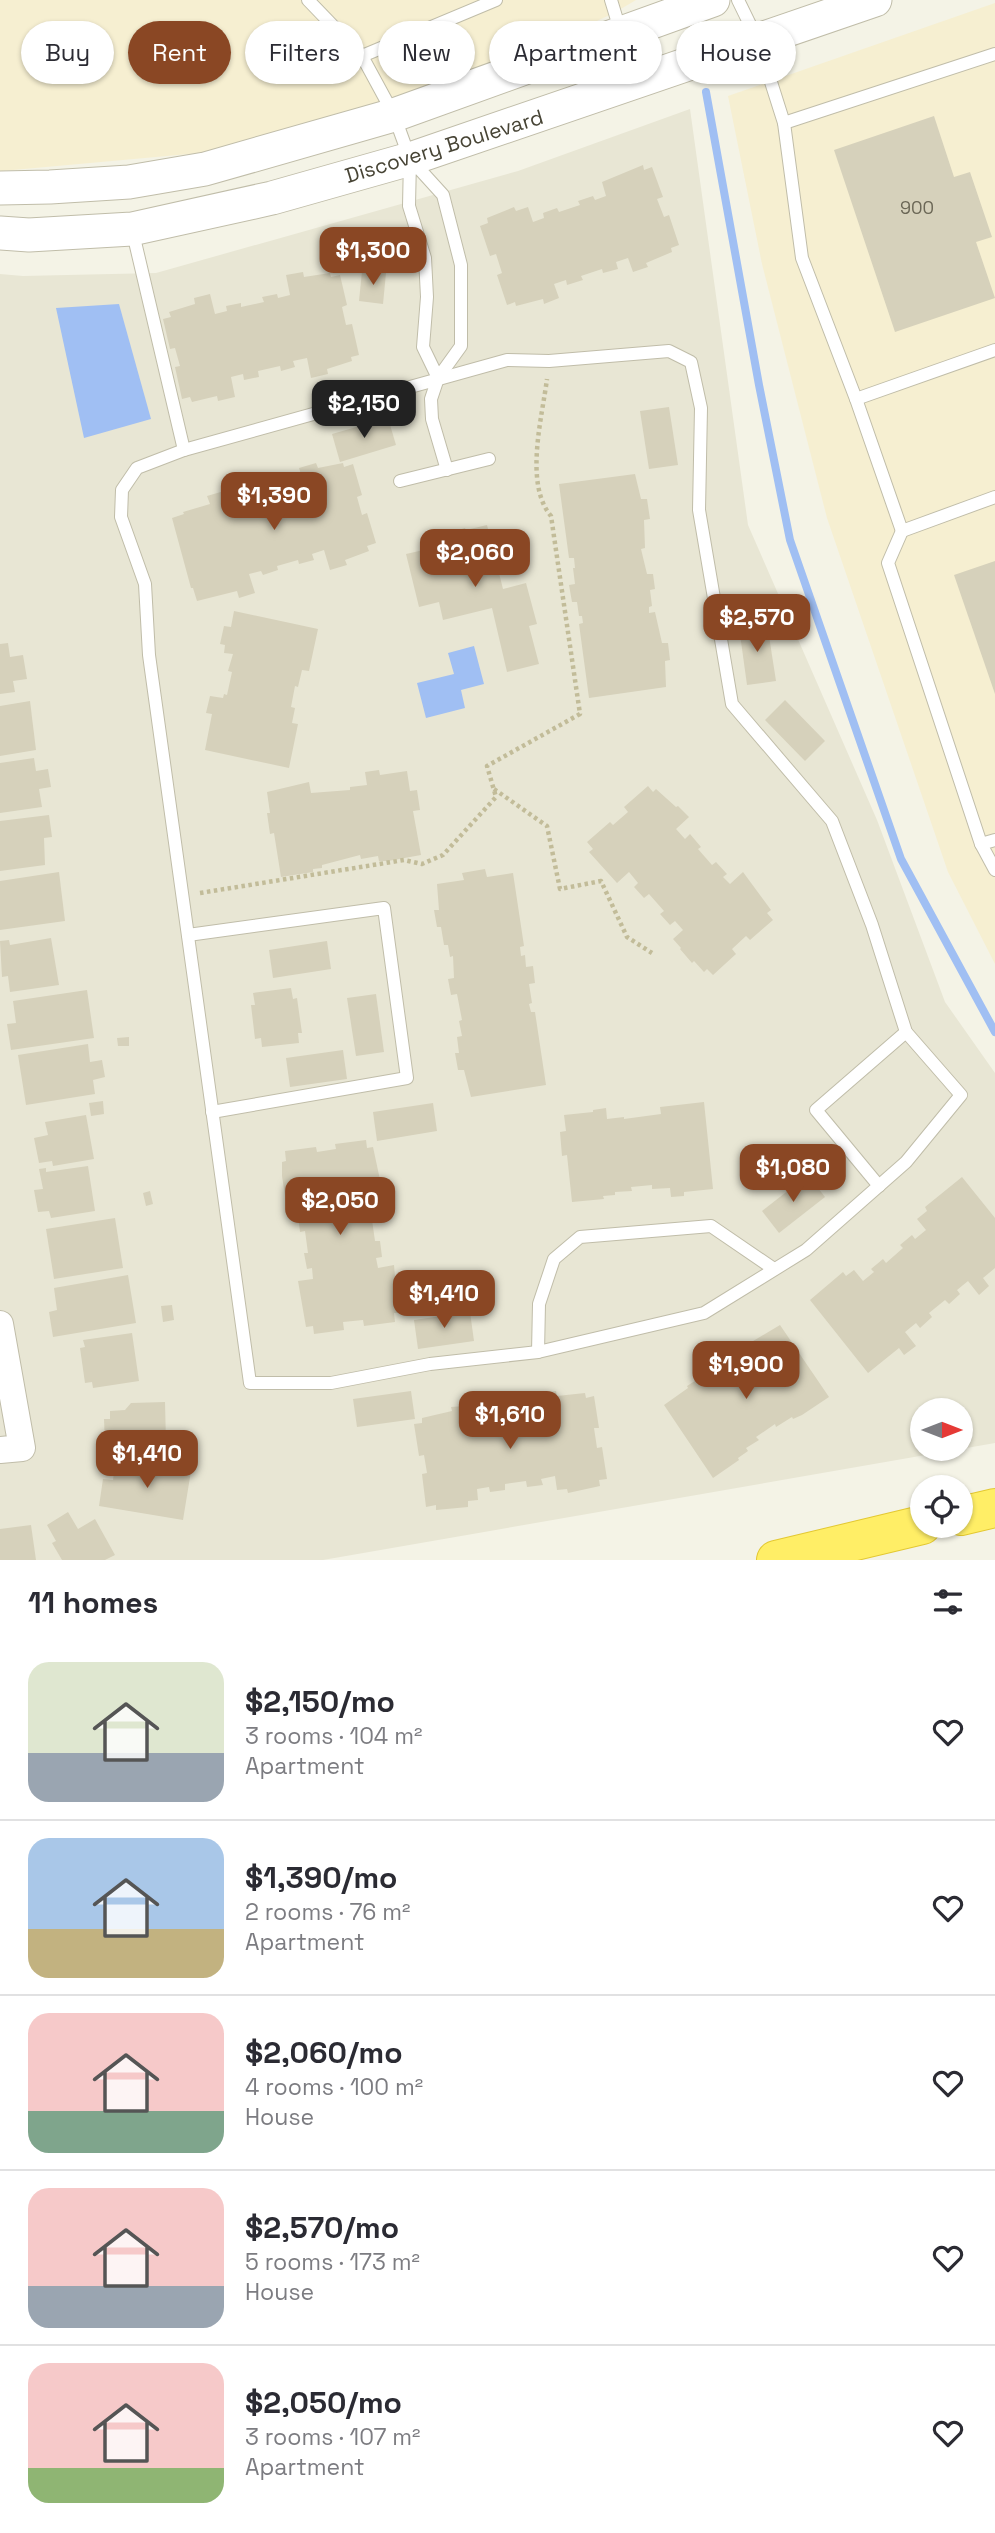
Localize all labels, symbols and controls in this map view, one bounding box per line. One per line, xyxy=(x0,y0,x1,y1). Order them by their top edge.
chip: Buy xyxy=(21,21,114,84)
chip: Rent xyxy=(128,21,231,84)
chip: Filters xyxy=(245,21,364,84)
chip: New xyxy=(378,21,475,84)
chip: Apartment xyxy=(489,21,662,84)
chip: House xyxy=(676,21,796,84)
street label: Discovery Boulevard xyxy=(342,103,546,189)
house number: 900 xyxy=(900,196,934,219)
pin: $1,300 xyxy=(316,228,430,287)
text: $1,300 xyxy=(336,235,410,265)
pin: $2,150 xyxy=(307,380,421,440)
text: $2,150 xyxy=(328,388,400,418)
pin: $1,390 xyxy=(217,472,331,532)
text: $1,390 xyxy=(237,480,311,510)
pin: $2,060 xyxy=(418,530,532,589)
text: $2,060 xyxy=(436,537,514,567)
pin: $2,570 xyxy=(700,594,814,654)
text: $2,570 xyxy=(719,602,795,632)
pin: $1,080 xyxy=(736,1144,850,1204)
text: $1,080 xyxy=(756,1152,830,1182)
pin: $2,050 xyxy=(283,1178,397,1237)
text: $2,050 xyxy=(301,1185,379,1215)
pin: $1,410 xyxy=(387,1270,501,1330)
text: $1,410 xyxy=(409,1278,479,1308)
pin: $1,900 xyxy=(689,1342,803,1401)
text: $1,900 xyxy=(708,1349,784,1379)
pin: $1,610 xyxy=(453,1392,567,1451)
north arrow xyxy=(910,1398,973,1461)
map controls xyxy=(910,1398,973,1538)
text: $1,610 xyxy=(475,1399,545,1429)
pin: $1,410 xyxy=(90,1430,204,1490)
text: $1,410 xyxy=(112,1438,182,1468)
button: locate xyxy=(910,1475,973,1538)
text: 11 homes xyxy=(28,1583,158,1622)
icon: filters xyxy=(929,1583,967,1621)
text: $2,150/mo xyxy=(245,1682,395,1721)
icon: home xyxy=(84,1690,168,1774)
icon: heart xyxy=(929,1713,967,1751)
text: 3 rooms · 104 m² xyxy=(245,1721,422,1751)
text: Apartment xyxy=(245,1751,365,1781)
text: $1,390/mo xyxy=(245,1858,397,1897)
icon: home xyxy=(84,1866,168,1950)
icon: heart xyxy=(929,1889,967,1927)
text: 2 rooms · 76 m² xyxy=(245,1897,410,1927)
text: Apartment xyxy=(245,1927,365,1957)
text: $2,060/mo xyxy=(245,2033,403,2072)
icon: home xyxy=(84,2041,168,2125)
icon: heart xyxy=(929,2064,967,2102)
text: 4 rooms · 100 m² xyxy=(245,2072,423,2102)
text: House xyxy=(245,2102,314,2132)
text: $2,570/mo xyxy=(245,2208,399,2247)
icon: home xyxy=(84,2216,168,2300)
icon: heart xyxy=(929,2239,967,2277)
text: 5 rooms · 173 m² xyxy=(245,2247,420,2277)
text: House xyxy=(245,2277,314,2307)
text: $2,050/mo xyxy=(245,2383,402,2422)
icon: home xyxy=(84,2391,168,2475)
icon: heart xyxy=(929,2414,967,2452)
text: 3 rooms · 107 m² xyxy=(245,2422,421,2452)
text: Apartment xyxy=(245,2452,365,2482)

